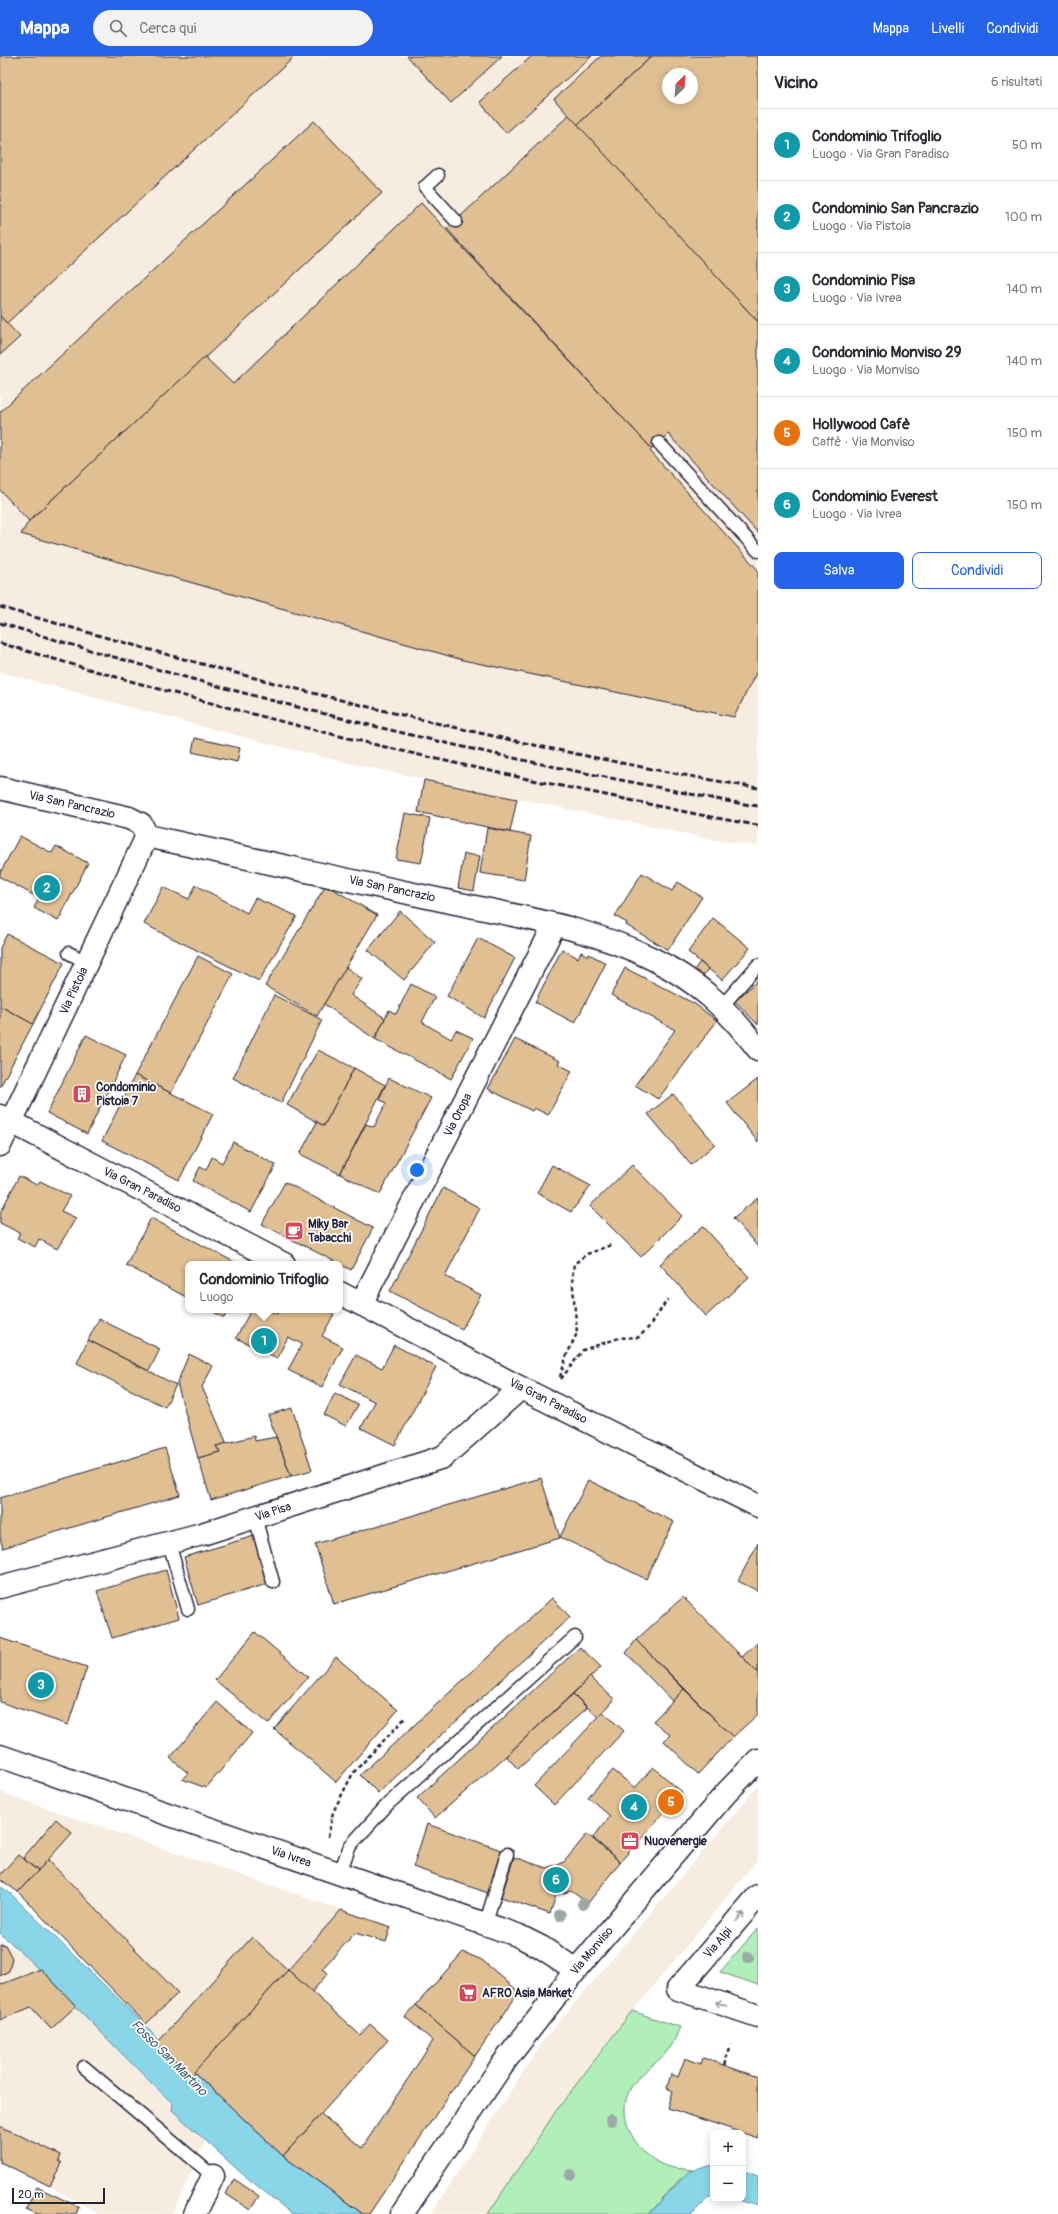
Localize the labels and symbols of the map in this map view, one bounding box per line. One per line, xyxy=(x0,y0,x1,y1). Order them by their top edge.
north arrow xyxy=(662,68,698,104)
street label: Via San Pancrazio xyxy=(27,788,117,822)
pin: 2 xyxy=(34,873,60,903)
street label: Via San Pancrazio xyxy=(347,873,437,906)
street label: Via Pistoia xyxy=(57,965,92,1017)
place label: Condominio Pistoia 7 xyxy=(96,1080,157,1109)
building icon: Condominio Pistoia 7 xyxy=(71,1083,93,1105)
street label: Via Oropa xyxy=(441,1090,476,1139)
your location xyxy=(407,1160,427,1180)
street label: Via Gran Paradiso xyxy=(100,1164,184,1216)
place label: Miky Bar Tabacchi xyxy=(307,1217,351,1246)
cafe icon: Miky Bar Tabacchi xyxy=(283,1220,305,1242)
pin: 1 xyxy=(251,1326,277,1356)
street label: Via Gran Paradiso xyxy=(506,1375,590,1427)
street label: Via Pisa xyxy=(253,1499,293,1525)
pin: 3 xyxy=(28,1670,54,1700)
pin: 5 xyxy=(658,1787,684,1817)
pin: 4 xyxy=(621,1792,647,1822)
office icon: Nuovenergie xyxy=(619,1830,641,1852)
place label: Nuovenergie xyxy=(644,1834,708,1849)
street label: Via Ivrea xyxy=(269,1843,314,1871)
pin: 6 xyxy=(543,1865,569,1895)
one-way arrow xyxy=(736,1912,745,1922)
street label: Via Monviso xyxy=(567,1923,617,1978)
street label: Via Alpi xyxy=(701,1925,735,1961)
supermarket icon: AFRO Asia Market xyxy=(457,1982,479,2004)
place label: AFRO Asia Market xyxy=(482,1986,573,2001)
one-way arrow xyxy=(715,1999,727,2007)
water label: Fosso San Martino xyxy=(128,2017,211,2100)
scale bar xyxy=(12,2186,105,2205)

